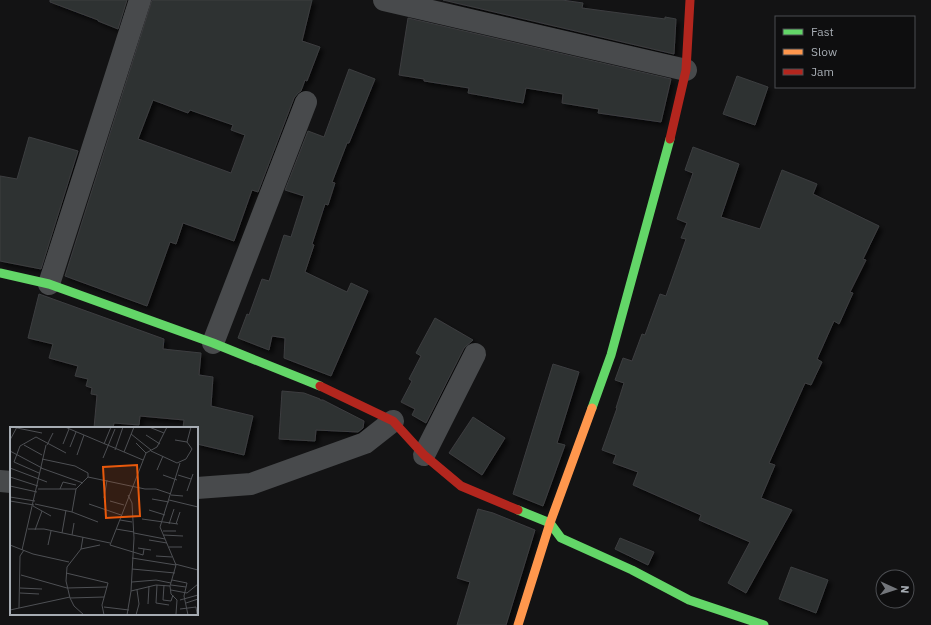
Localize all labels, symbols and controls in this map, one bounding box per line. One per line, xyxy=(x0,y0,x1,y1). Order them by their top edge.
legend xyxy=(775,16,915,88)
text: Fast xyxy=(811,24,834,39)
text: Slow xyxy=(811,44,837,59)
text: Jam xyxy=(811,64,834,79)
inset map xyxy=(10,427,198,615)
north arrow xyxy=(875,569,915,609)
text: N xyxy=(898,585,912,594)

